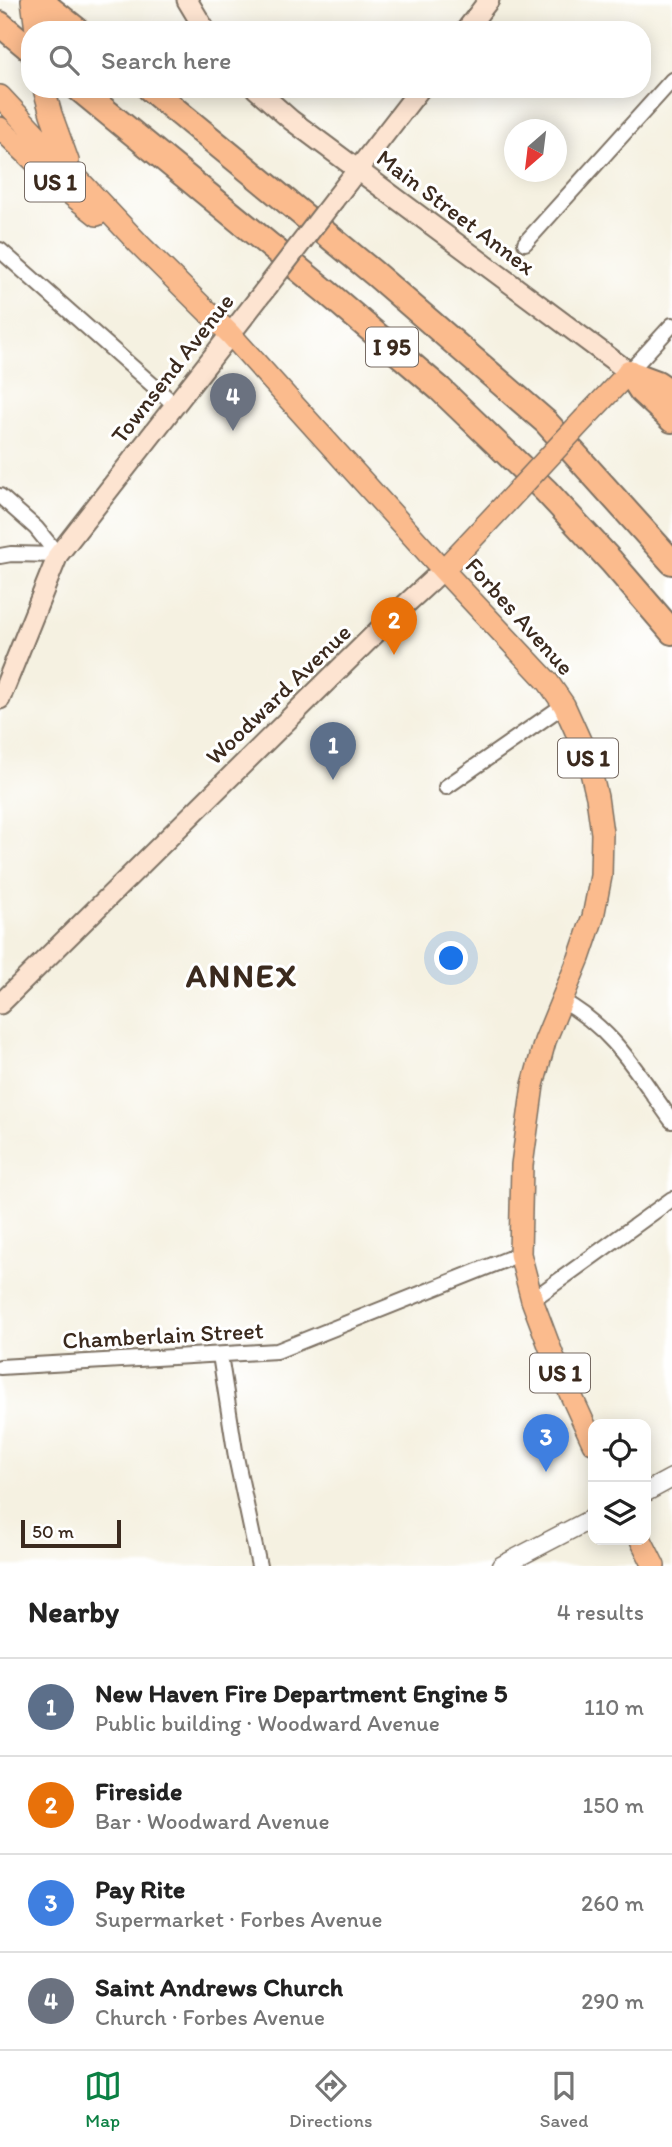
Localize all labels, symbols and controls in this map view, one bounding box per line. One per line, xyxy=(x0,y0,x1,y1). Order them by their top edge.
search box xyxy=(21,21,651,98)
icon: search xyxy=(45,41,83,79)
text: Search here xyxy=(101,44,231,76)
north arrow xyxy=(504,119,567,182)
street label: Main Street Annex xyxy=(371,143,541,281)
road number: US 1 xyxy=(25,162,85,202)
street label: Townsend Avenue xyxy=(104,287,240,449)
road number: I 95 xyxy=(366,328,418,366)
pin: 4 xyxy=(210,373,256,431)
street label: Forbes Avenue xyxy=(460,551,580,681)
pin: 2 xyxy=(371,597,417,655)
street label: Woodward Avenue xyxy=(199,617,357,771)
pin: 1 xyxy=(310,722,356,780)
road number: US 1 xyxy=(558,738,618,778)
your location xyxy=(434,941,468,975)
district label: ANNEX xyxy=(185,957,298,995)
street label: Chamberlain Street xyxy=(62,1315,264,1355)
road number: US 1 xyxy=(530,1354,590,1392)
pin: 3 xyxy=(523,1414,569,1472)
map controls xyxy=(588,1419,651,1545)
button: locate xyxy=(588,1419,651,1482)
button: layers xyxy=(588,1482,651,1545)
scale bar xyxy=(21,1517,121,1549)
text: 50 m xyxy=(32,1520,74,1543)
text: Nearby xyxy=(28,1593,119,1630)
text: 4 results xyxy=(557,1598,644,1626)
text: New Haven Fire Department Engine 5 xyxy=(95,1677,507,1709)
text: 1 xyxy=(46,1693,56,1721)
text: 110 m xyxy=(584,1693,644,1721)
text: Public building · Woodward Avenue xyxy=(95,1709,440,1737)
text: Fireside xyxy=(95,1775,182,1807)
text: 2 xyxy=(45,1791,57,1819)
text: 150 m xyxy=(583,1791,644,1819)
text: Bar · Woodward Avenue xyxy=(95,1807,330,1835)
text: Pay Rite xyxy=(95,1873,185,1905)
text: 3 xyxy=(45,1889,57,1917)
text: 260 m xyxy=(581,1889,644,1917)
text: Supermarket · Forbes Avenue xyxy=(95,1905,382,1933)
text: Saint Andrews Church xyxy=(95,1971,343,2003)
text: 4 xyxy=(44,1987,58,2015)
text: 290 m xyxy=(581,1987,644,2015)
text: Church · Forbes Avenue xyxy=(95,2003,325,2031)
tab: Map xyxy=(84,2067,122,2132)
tab: Directions xyxy=(289,2067,373,2132)
tab: Saved xyxy=(540,2067,588,2132)

